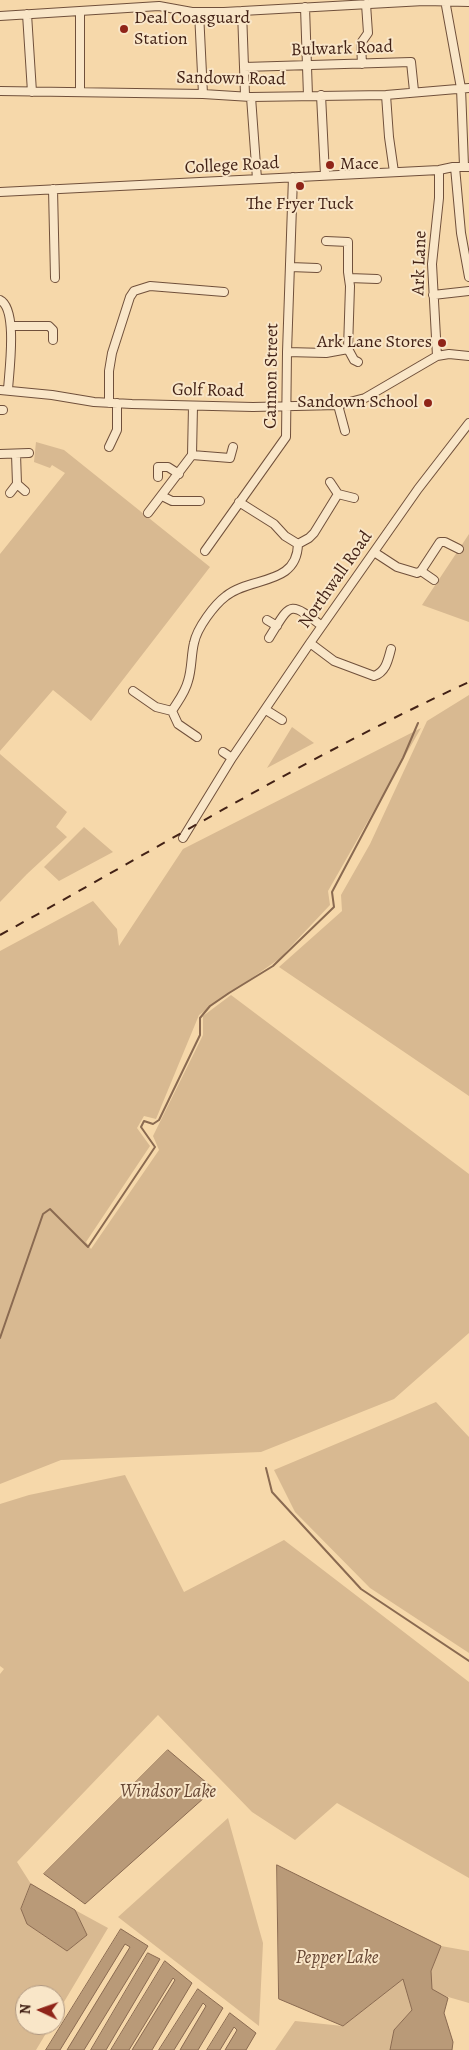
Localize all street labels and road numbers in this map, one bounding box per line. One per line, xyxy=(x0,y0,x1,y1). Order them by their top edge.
street label: Bulwark Road xyxy=(290,36,394,62)
street label: Sandown Road xyxy=(176,67,286,91)
street label: College Road xyxy=(184,153,280,179)
street label: Ark Lane xyxy=(408,230,432,296)
street label: Cannon Street xyxy=(260,323,284,429)
street label: Golf Road xyxy=(172,380,244,402)
street label: Northwall Road xyxy=(294,527,378,633)

